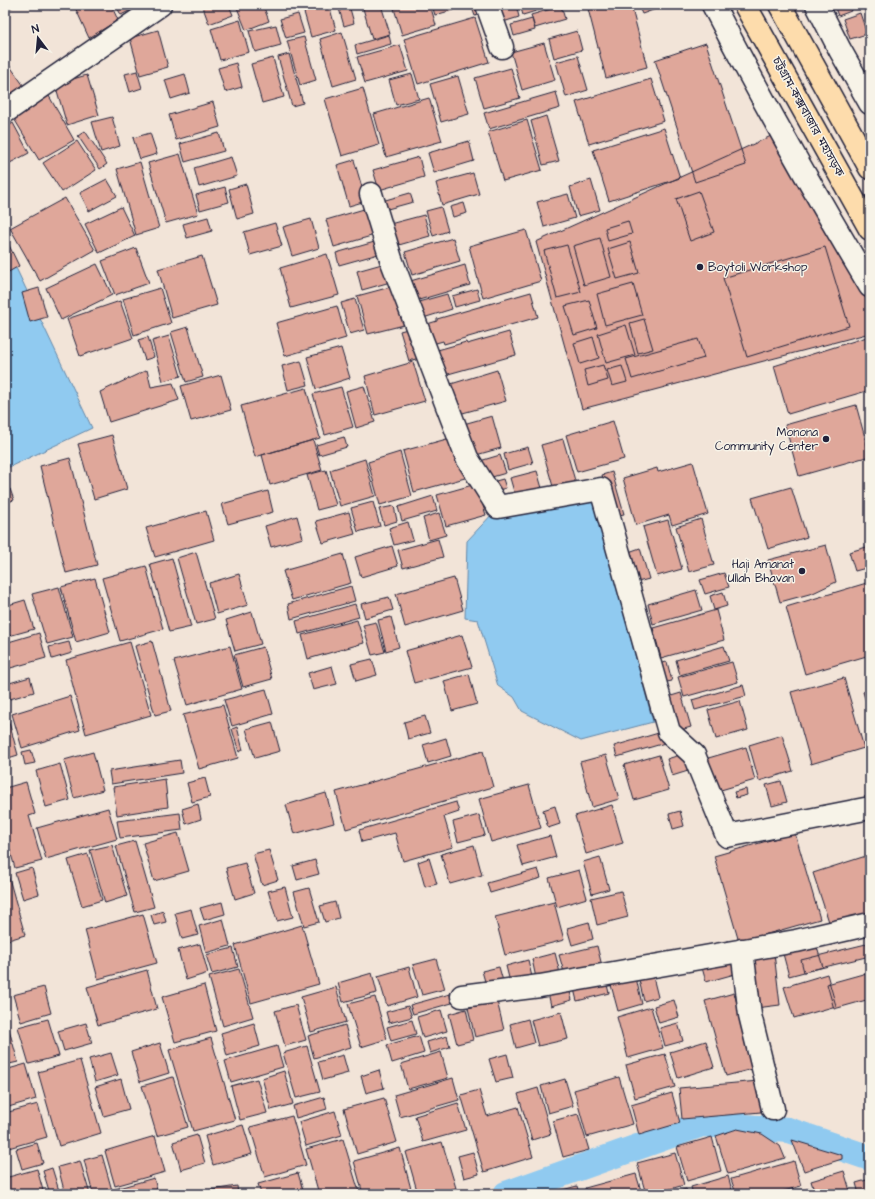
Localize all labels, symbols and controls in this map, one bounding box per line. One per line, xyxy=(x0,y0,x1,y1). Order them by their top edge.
north arrow xyxy=(18,18,58,58)
text: N xyxy=(30,21,41,37)
street label: চট্টগ্রাম-কক্সবাজার মহাসড়ক xyxy=(767,53,848,180)
place label: Boytoli Workshop xyxy=(708,259,808,277)
marker: Boytoli Workshop xyxy=(695,262,705,272)
place label: Monona Community Center xyxy=(715,424,818,456)
marker: Monona Community Center xyxy=(821,434,831,444)
place label: Haji Amanat Ullah Bhavan xyxy=(728,556,794,587)
marker: Haji Amanat Ullah Bhavan xyxy=(797,566,807,576)

